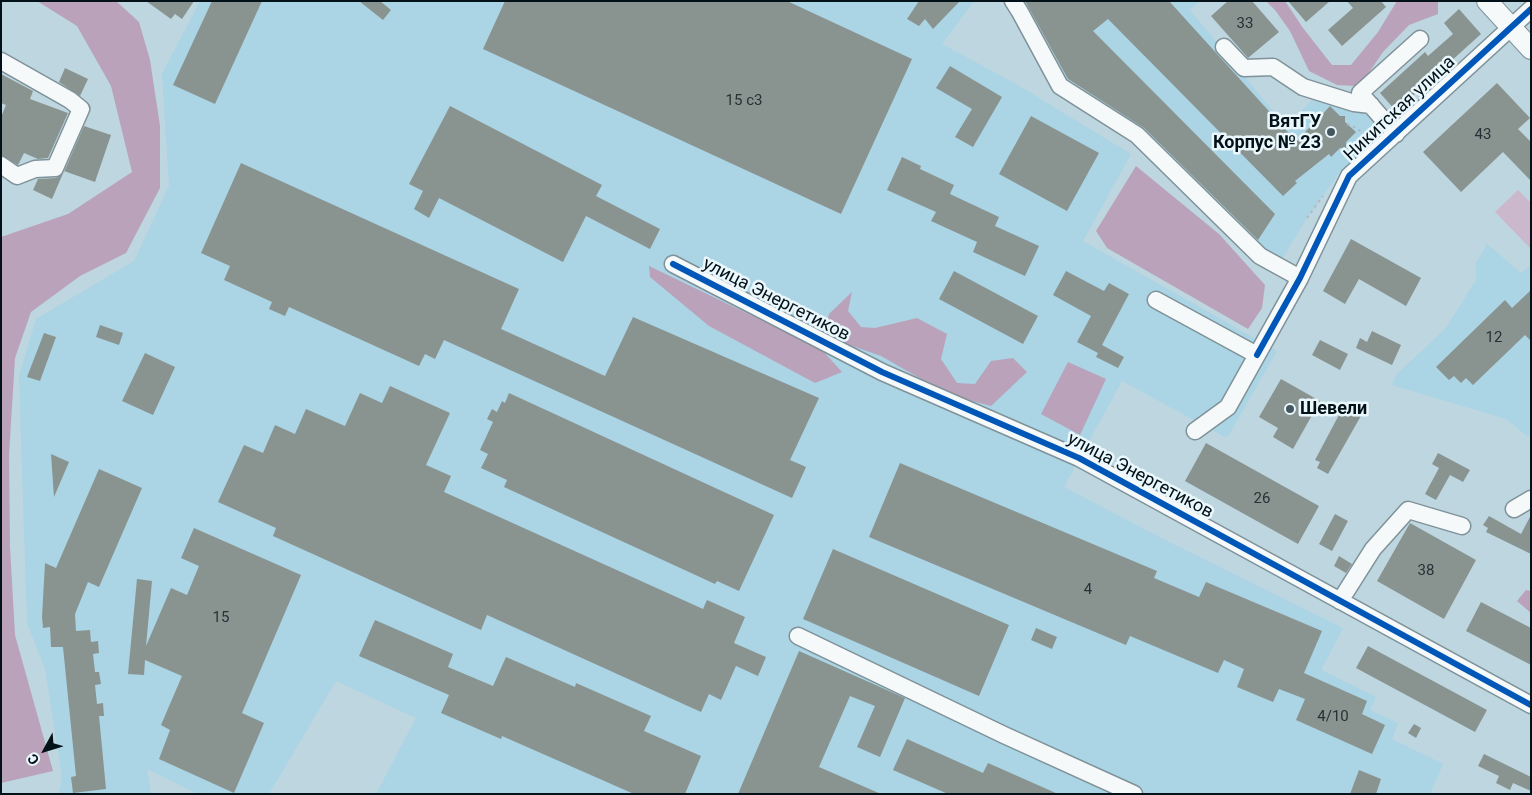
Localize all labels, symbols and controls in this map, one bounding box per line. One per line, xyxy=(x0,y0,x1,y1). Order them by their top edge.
house number: 33 xyxy=(1237,15,1253,33)
street label: Никитская улица xyxy=(1340,52,1460,166)
house number: 15 с3 xyxy=(726,92,762,110)
place label: ВятГУ Корпус № 23 xyxy=(1213,111,1321,154)
marker: ВятГУ Корпус № 23 xyxy=(1325,126,1337,138)
house number: 43 xyxy=(1475,126,1491,144)
street label: улица Энергетиков xyxy=(699,254,853,346)
house number: 12 xyxy=(1486,329,1502,347)
place label: Шевели xyxy=(1300,398,1367,420)
marker: Шевели xyxy=(1284,403,1296,415)
street label: улица Энергетиков xyxy=(1063,428,1217,524)
house number: 26 xyxy=(1254,490,1270,508)
house number: 38 xyxy=(1418,562,1434,580)
house number: 4 xyxy=(1084,581,1092,599)
house number: 15 xyxy=(213,609,229,627)
house number: 4/10 xyxy=(1317,708,1349,726)
north arrow xyxy=(20,725,70,775)
text: С xyxy=(24,751,42,768)

